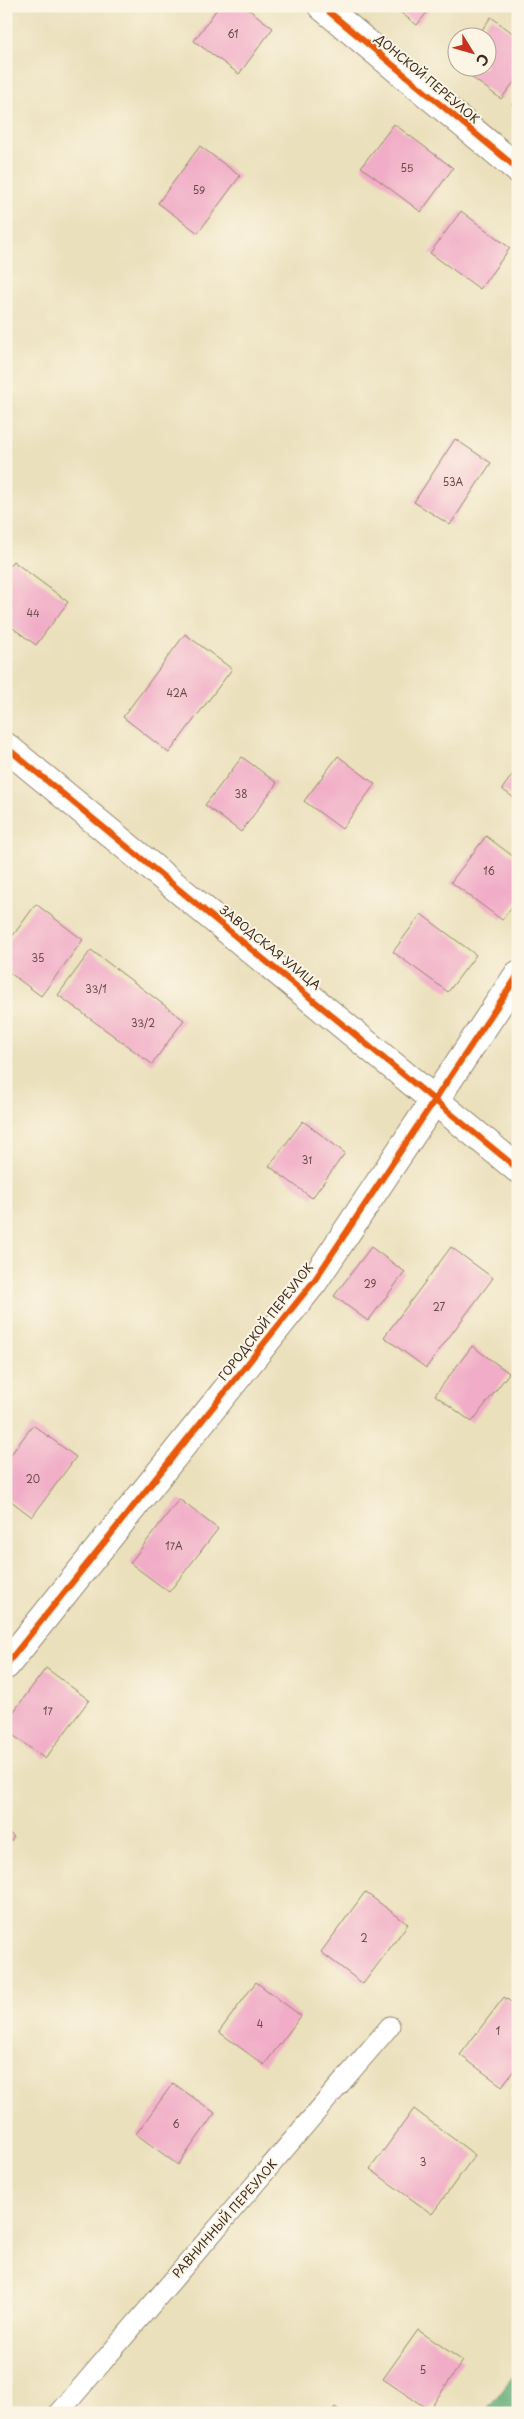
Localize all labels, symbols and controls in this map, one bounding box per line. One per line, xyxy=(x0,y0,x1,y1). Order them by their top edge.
house number: 61 xyxy=(227,26,239,41)
north arrow xyxy=(446,28,496,78)
street label: ДОНСКОЙ ПЕРЕУЛОК xyxy=(371,31,483,127)
house number: 55 xyxy=(401,160,414,175)
house number: 59 xyxy=(193,182,205,197)
house number: 53А xyxy=(443,474,464,489)
house number: 44 xyxy=(26,605,40,620)
house number: 42А xyxy=(167,685,188,700)
house number: 38 xyxy=(235,786,247,801)
house number: 16 xyxy=(483,863,495,878)
street label: ЗАВОДСКАЯ УЛИЦА xyxy=(216,901,325,994)
house number: 35 xyxy=(32,950,44,965)
house number: 33/1 xyxy=(85,981,107,996)
house number: 33/2 xyxy=(131,1015,155,1030)
house number: 31 xyxy=(302,1152,312,1167)
street label: ГОРОДСКОЙ ПЕРЕУЛОК xyxy=(214,1259,317,1384)
house number: 29 xyxy=(364,1276,377,1291)
house number: 27 xyxy=(433,1299,446,1314)
house number: 20 xyxy=(26,1471,40,1486)
house number: 17А xyxy=(165,1538,183,1553)
house number: 17 xyxy=(43,1703,54,1718)
house number: 2 xyxy=(360,1930,368,1945)
house number: 4 xyxy=(257,2016,264,2031)
house number: 1 xyxy=(496,2023,500,2038)
house number: 6 xyxy=(172,2116,180,2131)
house number: 3 xyxy=(420,2154,426,2169)
street label: РАВНИННЫЙ ПЕРЕУЛОК xyxy=(168,2155,281,2282)
house number: 5 xyxy=(420,2362,426,2377)

